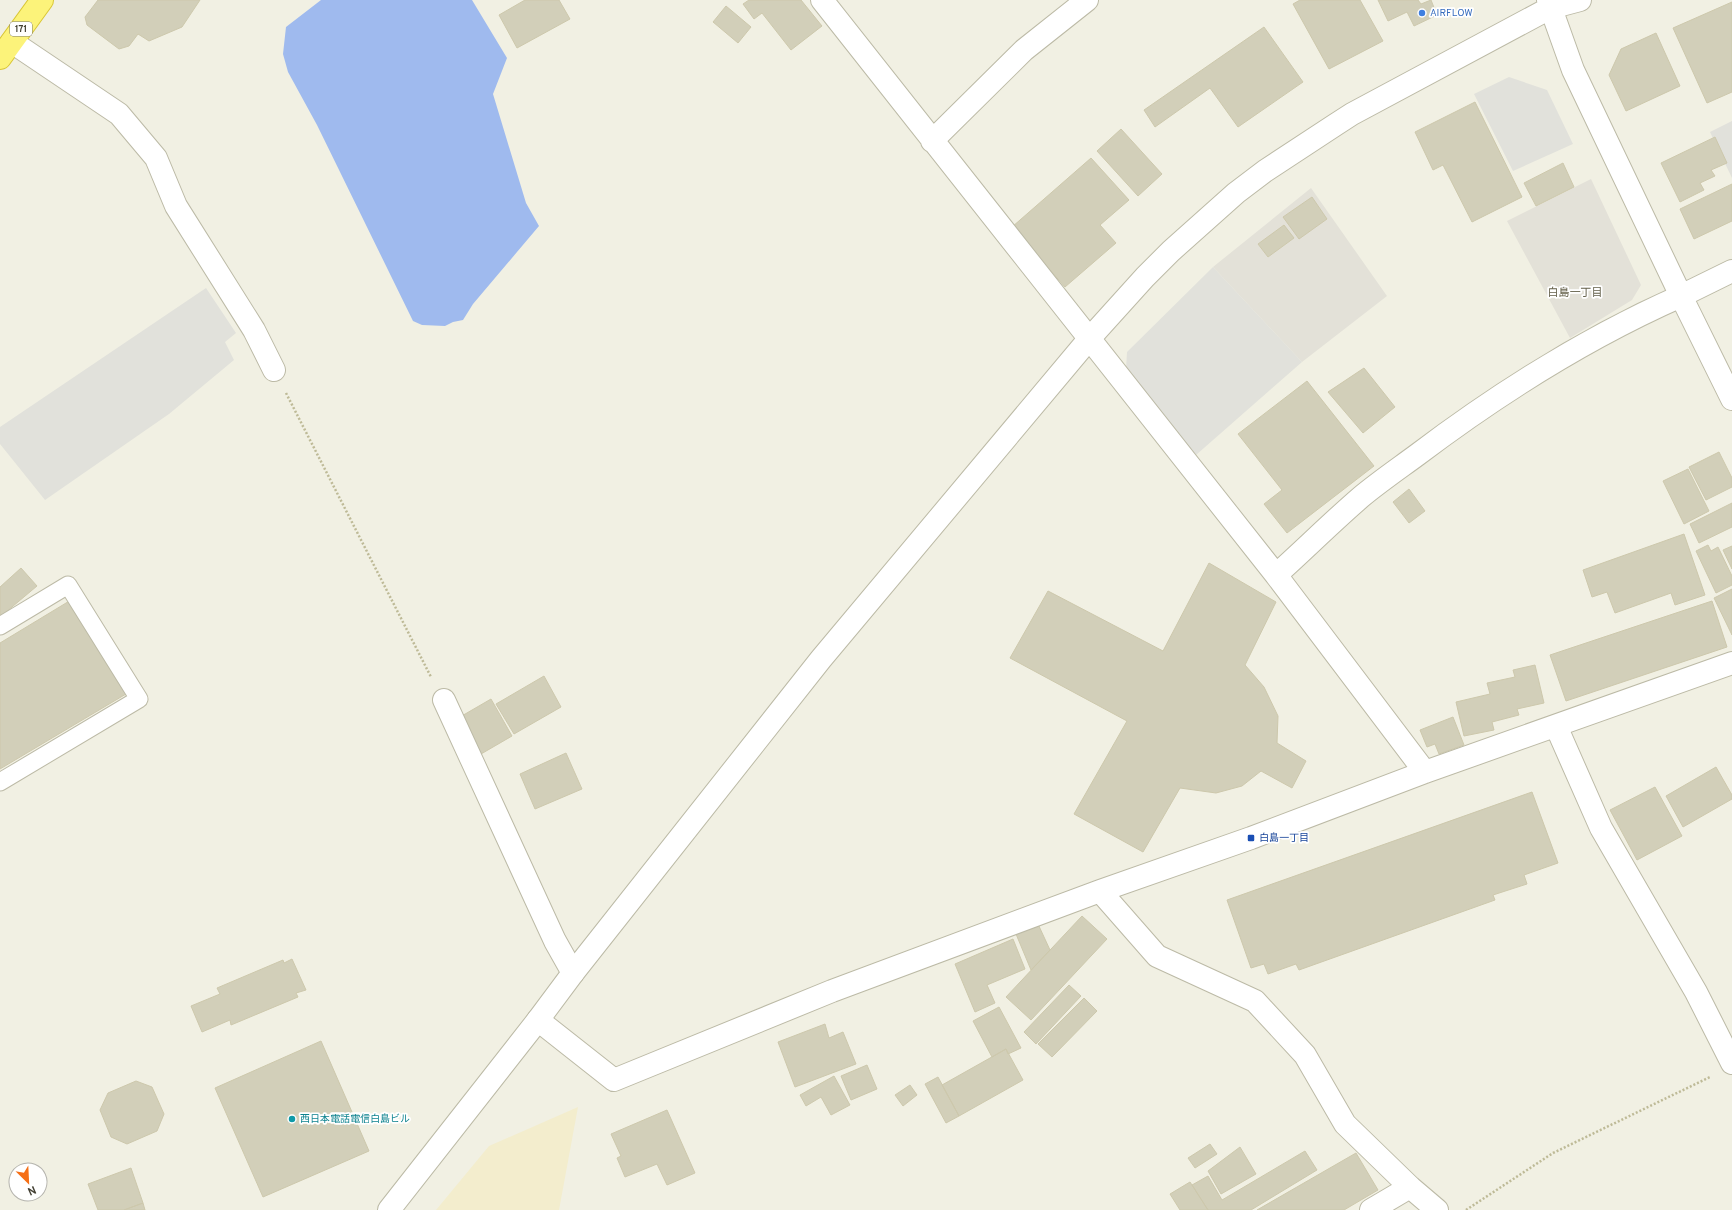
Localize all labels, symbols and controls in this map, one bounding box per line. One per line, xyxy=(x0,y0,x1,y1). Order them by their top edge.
place label: AIRFLOW xyxy=(1430,7,1473,20)
marker: AIRFLOW xyxy=(1417,8,1427,18)
road number: 171 xyxy=(10,22,32,36)
district label: 白島一丁目 xyxy=(1548,286,1603,300)
place label: 白島一丁目 xyxy=(1259,832,1309,845)
marker: 白島一丁目 xyxy=(1246,833,1256,843)
place label: 西日本電話電信白島ビル xyxy=(300,1113,410,1126)
marker: 西日本電話電信白島ビル xyxy=(287,1114,297,1124)
north arrow xyxy=(8,1162,48,1202)
text: N xyxy=(25,1182,38,1198)

